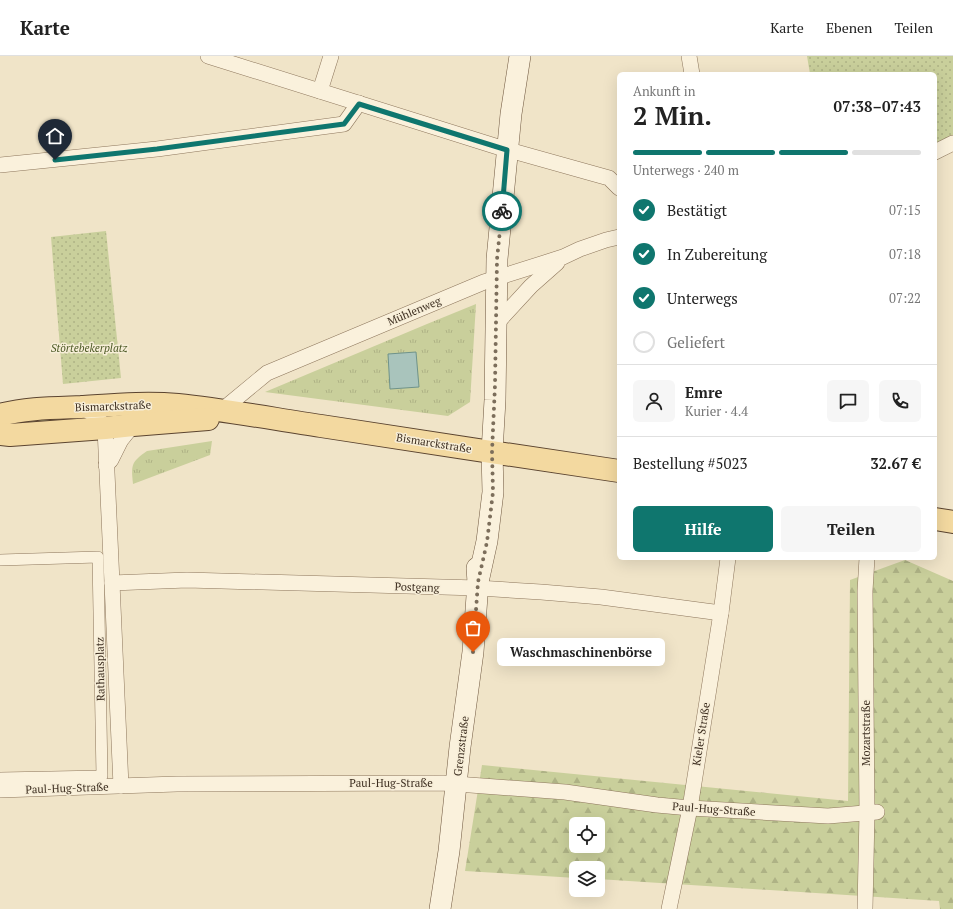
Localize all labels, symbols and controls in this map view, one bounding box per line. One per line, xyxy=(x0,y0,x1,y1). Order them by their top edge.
text: Karte xyxy=(20,15,70,40)
text: Karte xyxy=(770,18,804,37)
text: Ebenen xyxy=(826,18,872,37)
text: Teilen xyxy=(894,18,933,37)
text: Ankunft in xyxy=(633,82,695,100)
text: 07:38–07:43 xyxy=(834,96,921,116)
text: 2 Min. xyxy=(633,98,712,132)
pin xyxy=(38,119,72,160)
icon: home xyxy=(44,125,66,147)
text: Unterwegs · 240 m xyxy=(633,161,739,179)
courier xyxy=(482,191,522,231)
icon: check xyxy=(633,199,655,221)
icon: bike xyxy=(491,200,513,222)
text: Bestätigt xyxy=(667,200,727,220)
text: 07:15 xyxy=(889,201,921,219)
icon: check xyxy=(633,243,655,265)
text: In Zubereitung xyxy=(667,244,767,264)
text: 07:18 xyxy=(889,245,921,263)
icon: check xyxy=(633,287,655,309)
text: Unterwegs xyxy=(667,288,738,308)
text: 07:22 xyxy=(889,289,921,307)
street label: Mühlenweg xyxy=(385,293,443,329)
text: Geliefert xyxy=(667,332,725,352)
park label: Störtebekerplatz xyxy=(51,341,129,355)
button: person xyxy=(633,380,675,422)
button: chat xyxy=(827,380,869,422)
button: phone xyxy=(879,380,921,422)
text: Emre xyxy=(685,382,722,402)
street label: Bismarckstraße xyxy=(75,398,152,414)
text: Kurier · 4.4 xyxy=(685,402,748,420)
street label: Bismarckstraße xyxy=(395,430,473,456)
text: Bestellung #5023 xyxy=(633,453,747,473)
text: 32.67 € xyxy=(870,453,921,473)
button: Hilfe xyxy=(633,506,773,552)
button: Teilen xyxy=(781,506,921,552)
street label: Postgang xyxy=(394,579,440,595)
pin xyxy=(456,611,490,652)
icon: bag xyxy=(462,617,484,639)
street label: Rathausplatz xyxy=(92,637,108,701)
callout: Waschmaschinenbörse xyxy=(497,638,665,666)
text: Waschmaschinenbörse xyxy=(510,643,652,661)
street label: Mozartstraße xyxy=(859,700,873,766)
street label: Kieler Straße xyxy=(689,701,713,767)
street label: Grenzstraße xyxy=(450,715,472,777)
street label: Paul-Hug-Straße xyxy=(349,776,433,790)
street label: Paul-Hug-Straße xyxy=(25,780,109,796)
street label: Paul-Hug-Straße xyxy=(672,799,757,819)
map controls xyxy=(569,817,605,897)
button: locate xyxy=(569,817,605,853)
button: layers xyxy=(569,861,605,897)

